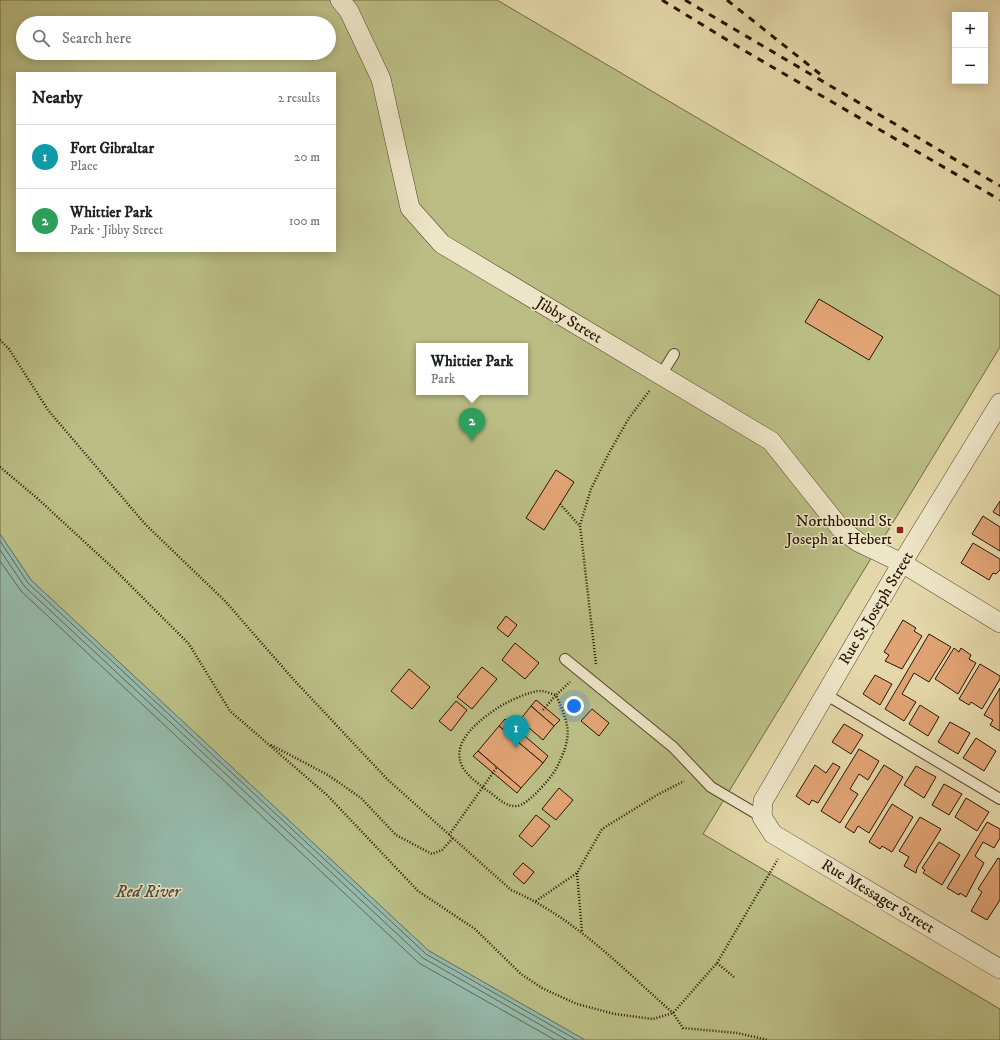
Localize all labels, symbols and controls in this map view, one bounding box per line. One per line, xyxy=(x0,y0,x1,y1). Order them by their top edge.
map controls xyxy=(952,12,988,84)
button: + xyxy=(952,12,988,48)
search box xyxy=(16,16,336,60)
icon: search xyxy=(30,27,52,49)
text: Search here xyxy=(62,29,131,48)
button: − xyxy=(952,48,988,84)
text: Nearby xyxy=(32,87,82,109)
text: 2 results xyxy=(278,90,320,106)
text: Fort Gibraltar xyxy=(70,139,154,158)
text: 1 xyxy=(43,149,47,165)
text: 20 m xyxy=(294,149,320,165)
text: Place xyxy=(70,158,98,174)
text: Whittier Park xyxy=(70,203,152,222)
text: 2 xyxy=(42,213,48,229)
text: 100 m xyxy=(289,213,320,229)
text: Park · Jibby Street xyxy=(70,222,163,238)
street label: Jibby Street xyxy=(530,291,606,348)
popup xyxy=(416,343,528,395)
text: Whittier Park xyxy=(431,352,513,371)
text: Park xyxy=(431,371,455,387)
pin: 2 xyxy=(459,408,485,441)
place label: Northbound St Joseph at Hebert xyxy=(784,511,892,549)
marker: Northbound St Joseph at Hebert xyxy=(895,525,905,535)
street label: Rue St Joseph Street xyxy=(834,548,918,668)
your location xyxy=(564,696,584,716)
pin: 1 xyxy=(503,715,529,748)
street label: Rue Messager Street xyxy=(818,854,938,938)
water label: Red River xyxy=(115,881,182,903)

